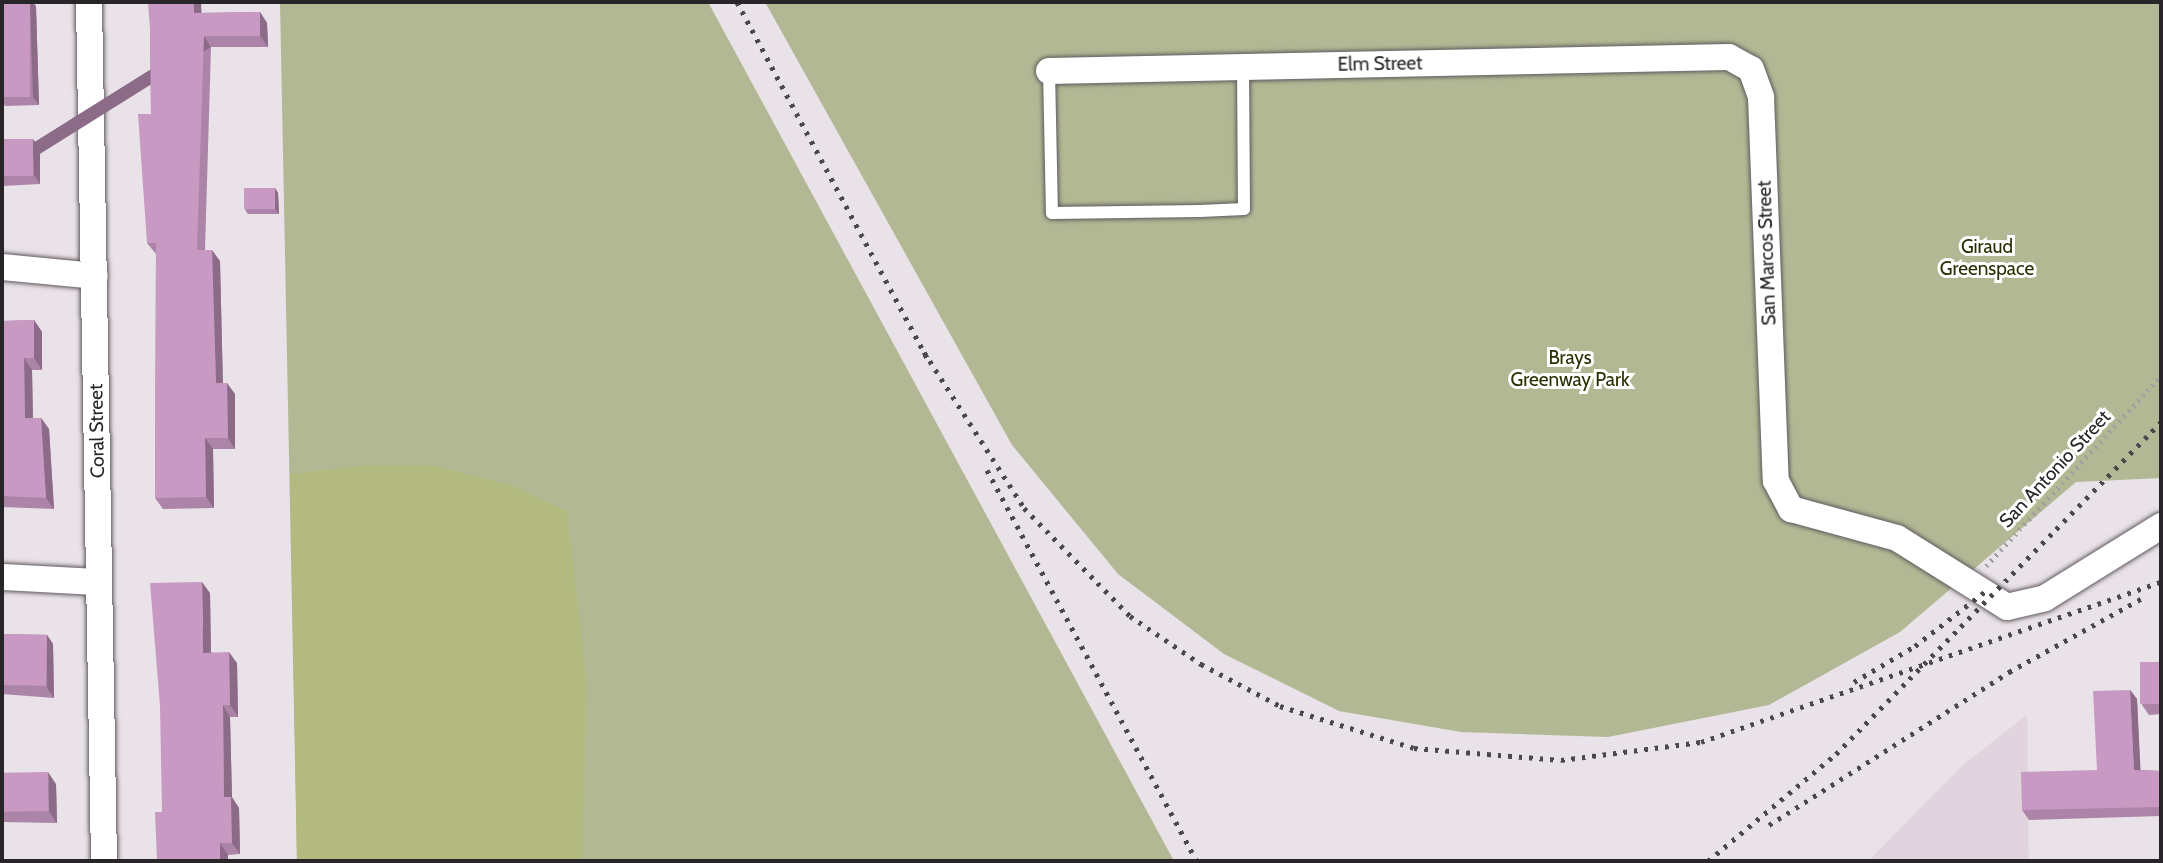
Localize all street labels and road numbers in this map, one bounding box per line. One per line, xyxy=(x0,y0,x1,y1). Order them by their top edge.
street label: Elm Street xyxy=(1337,52,1423,76)
street label: San Marcos Street xyxy=(1753,180,1781,326)
street label: Coral Street xyxy=(85,384,109,478)
street label: San Antonio Street xyxy=(1995,406,2115,532)

